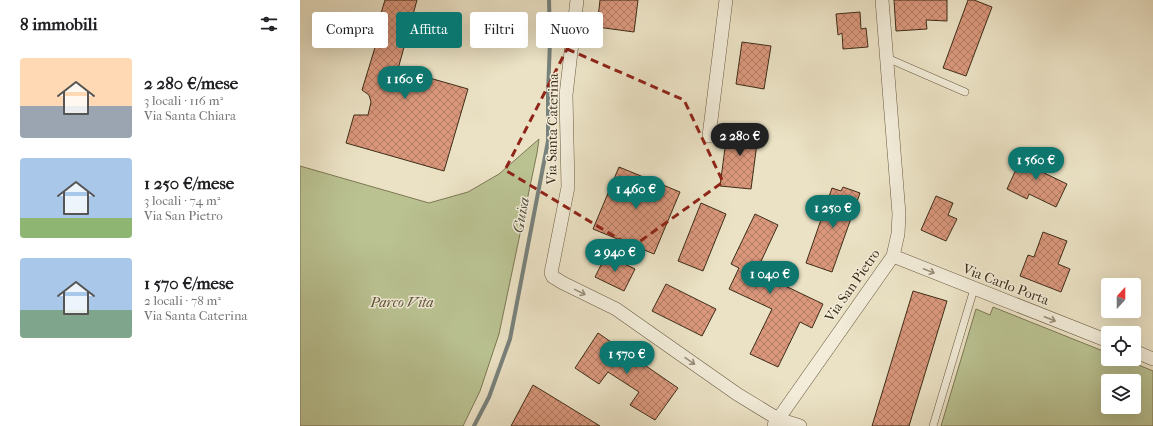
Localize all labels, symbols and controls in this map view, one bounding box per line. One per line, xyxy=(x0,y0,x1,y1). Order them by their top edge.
chip: Compra xyxy=(312,12,388,48)
chip: Affitta xyxy=(396,12,462,48)
chip: Filtri xyxy=(470,12,528,48)
chip: Nuovo xyxy=(536,12,603,48)
icon: filters xyxy=(258,13,280,35)
text: 8 immobili xyxy=(20,14,98,34)
pin: 1 160 € xyxy=(368,66,442,100)
text: 1 160 € xyxy=(387,71,423,86)
text: 2 280 €/mese xyxy=(144,73,238,93)
street label: Via Santa Caterina xyxy=(543,73,562,186)
icon: home xyxy=(52,74,100,122)
text: 3 locali · 116 m² xyxy=(144,93,223,108)
text: Via Santa Chiara xyxy=(144,108,236,123)
pin: 2 280 € xyxy=(703,123,777,157)
text: 2 280 € xyxy=(720,128,760,143)
pin: 1 560 € xyxy=(999,147,1073,181)
text: 1 560 € xyxy=(1017,152,1055,167)
text: 1 250 €/mese xyxy=(144,173,234,193)
icon: home xyxy=(52,174,100,222)
pin: 1 460 € xyxy=(599,176,673,210)
text: 1 460 € xyxy=(616,181,656,196)
text: 3 locali · 74 m² xyxy=(144,193,220,208)
water label: Guisa xyxy=(509,195,533,234)
pin: 1 250 € xyxy=(796,195,870,229)
text: 1 250 € xyxy=(814,200,852,215)
text: Via San Pietro xyxy=(144,208,223,223)
pin: 2 940 € xyxy=(578,239,652,273)
text: 2 940 € xyxy=(594,244,636,259)
street label: Via San Pietro xyxy=(821,246,884,326)
street label: Via Carlo Porta xyxy=(959,260,1052,309)
pin: 1 040 € xyxy=(733,261,807,295)
text: 1 040 € xyxy=(750,266,790,281)
one-way arrow xyxy=(922,267,934,275)
text: 1 570 €/mese xyxy=(144,273,234,293)
icon: home xyxy=(52,274,100,322)
north arrow xyxy=(1101,278,1141,318)
map controls xyxy=(1101,278,1141,414)
one-way arrow xyxy=(574,289,586,296)
text: 2 locali · 78 m² xyxy=(144,293,221,308)
park label: Parco Vita xyxy=(369,294,434,311)
text: Via Santa Caterina xyxy=(144,308,247,323)
one-way arrow xyxy=(1043,315,1055,323)
button: locate xyxy=(1101,326,1141,366)
pin: 1 570 € xyxy=(590,341,664,375)
text: 1 570 € xyxy=(609,346,645,361)
one-way arrow xyxy=(684,357,695,365)
button: layers xyxy=(1101,374,1141,414)

